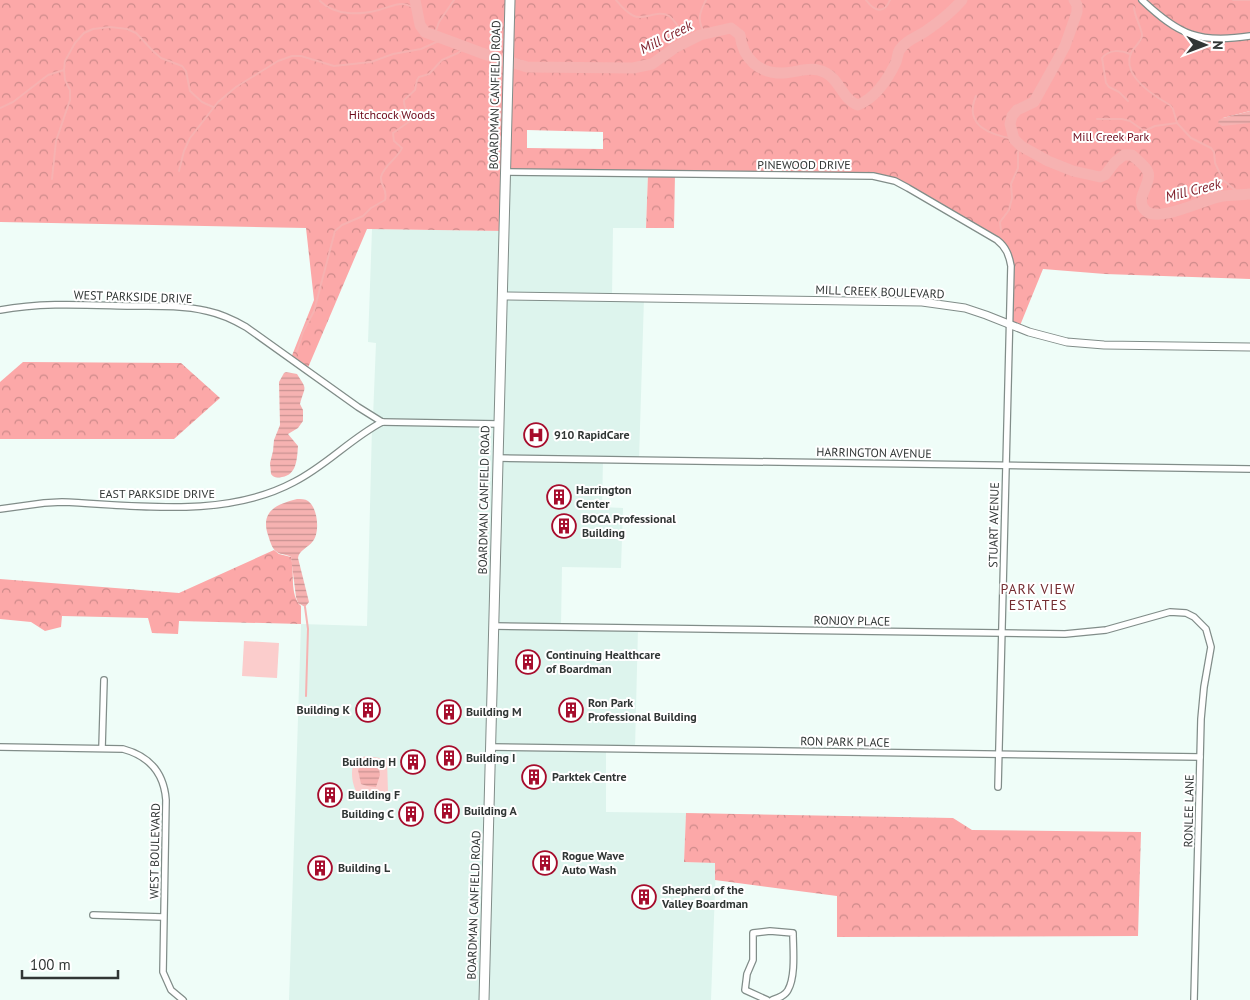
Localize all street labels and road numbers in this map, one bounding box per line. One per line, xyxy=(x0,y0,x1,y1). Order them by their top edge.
street label: BOARDMAN CANFIELD ROAD xyxy=(486,20,503,170)
street label: PINEWOOD DRIVE xyxy=(757,157,851,172)
street label: MILL CREEK BOULEVARD xyxy=(815,282,945,301)
street label: WEST PARKSIDE DRIVE xyxy=(73,287,193,306)
street label: BOARDMAN CANFIELD ROAD xyxy=(475,425,492,575)
street label: HARRINGTON AVENUE xyxy=(816,444,932,461)
street label: STUART AVENUE xyxy=(985,482,1002,568)
street label: EAST PARKSIDE DRIVE xyxy=(99,486,215,501)
street label: RONJOY PLACE xyxy=(814,612,890,629)
street label: RON PARK PLACE xyxy=(800,733,890,750)
street label: RONLEE LANE xyxy=(1180,774,1197,848)
street label: WEST BOULEVARD xyxy=(146,803,163,899)
street label: BOARDMAN CANFIELD ROAD xyxy=(463,830,484,980)

